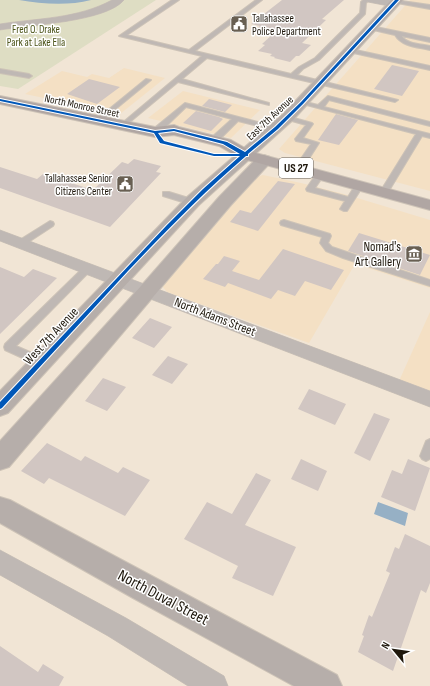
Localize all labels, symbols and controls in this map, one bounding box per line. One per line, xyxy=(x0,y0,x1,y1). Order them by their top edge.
place label: Tallahassee Police Department xyxy=(252,12,322,38)
public building icon: Tallahassee Police Department xyxy=(229,14,249,34)
park label: Fred O. Drake Park at Lake Ella xyxy=(7,23,65,49)
street label: North Monroe Street xyxy=(43,92,121,120)
street label: East 7th Avenue xyxy=(244,93,296,143)
road number: US 27 xyxy=(279,158,313,178)
place label: Tallahassee Senior Citizens Center xyxy=(45,172,112,198)
public building icon: Tallahassee Senior Citizens Center xyxy=(115,174,135,194)
place label: Nomad's Art Gallery xyxy=(354,239,401,270)
museum icon: Nomad's Art Gallery xyxy=(404,244,424,264)
street label: North Adams Street xyxy=(172,294,258,340)
street label: West 7th Avenue xyxy=(20,304,82,368)
street label: North Duval Street xyxy=(114,566,212,630)
north arrow xyxy=(374,630,414,670)
text: N xyxy=(379,640,393,651)

